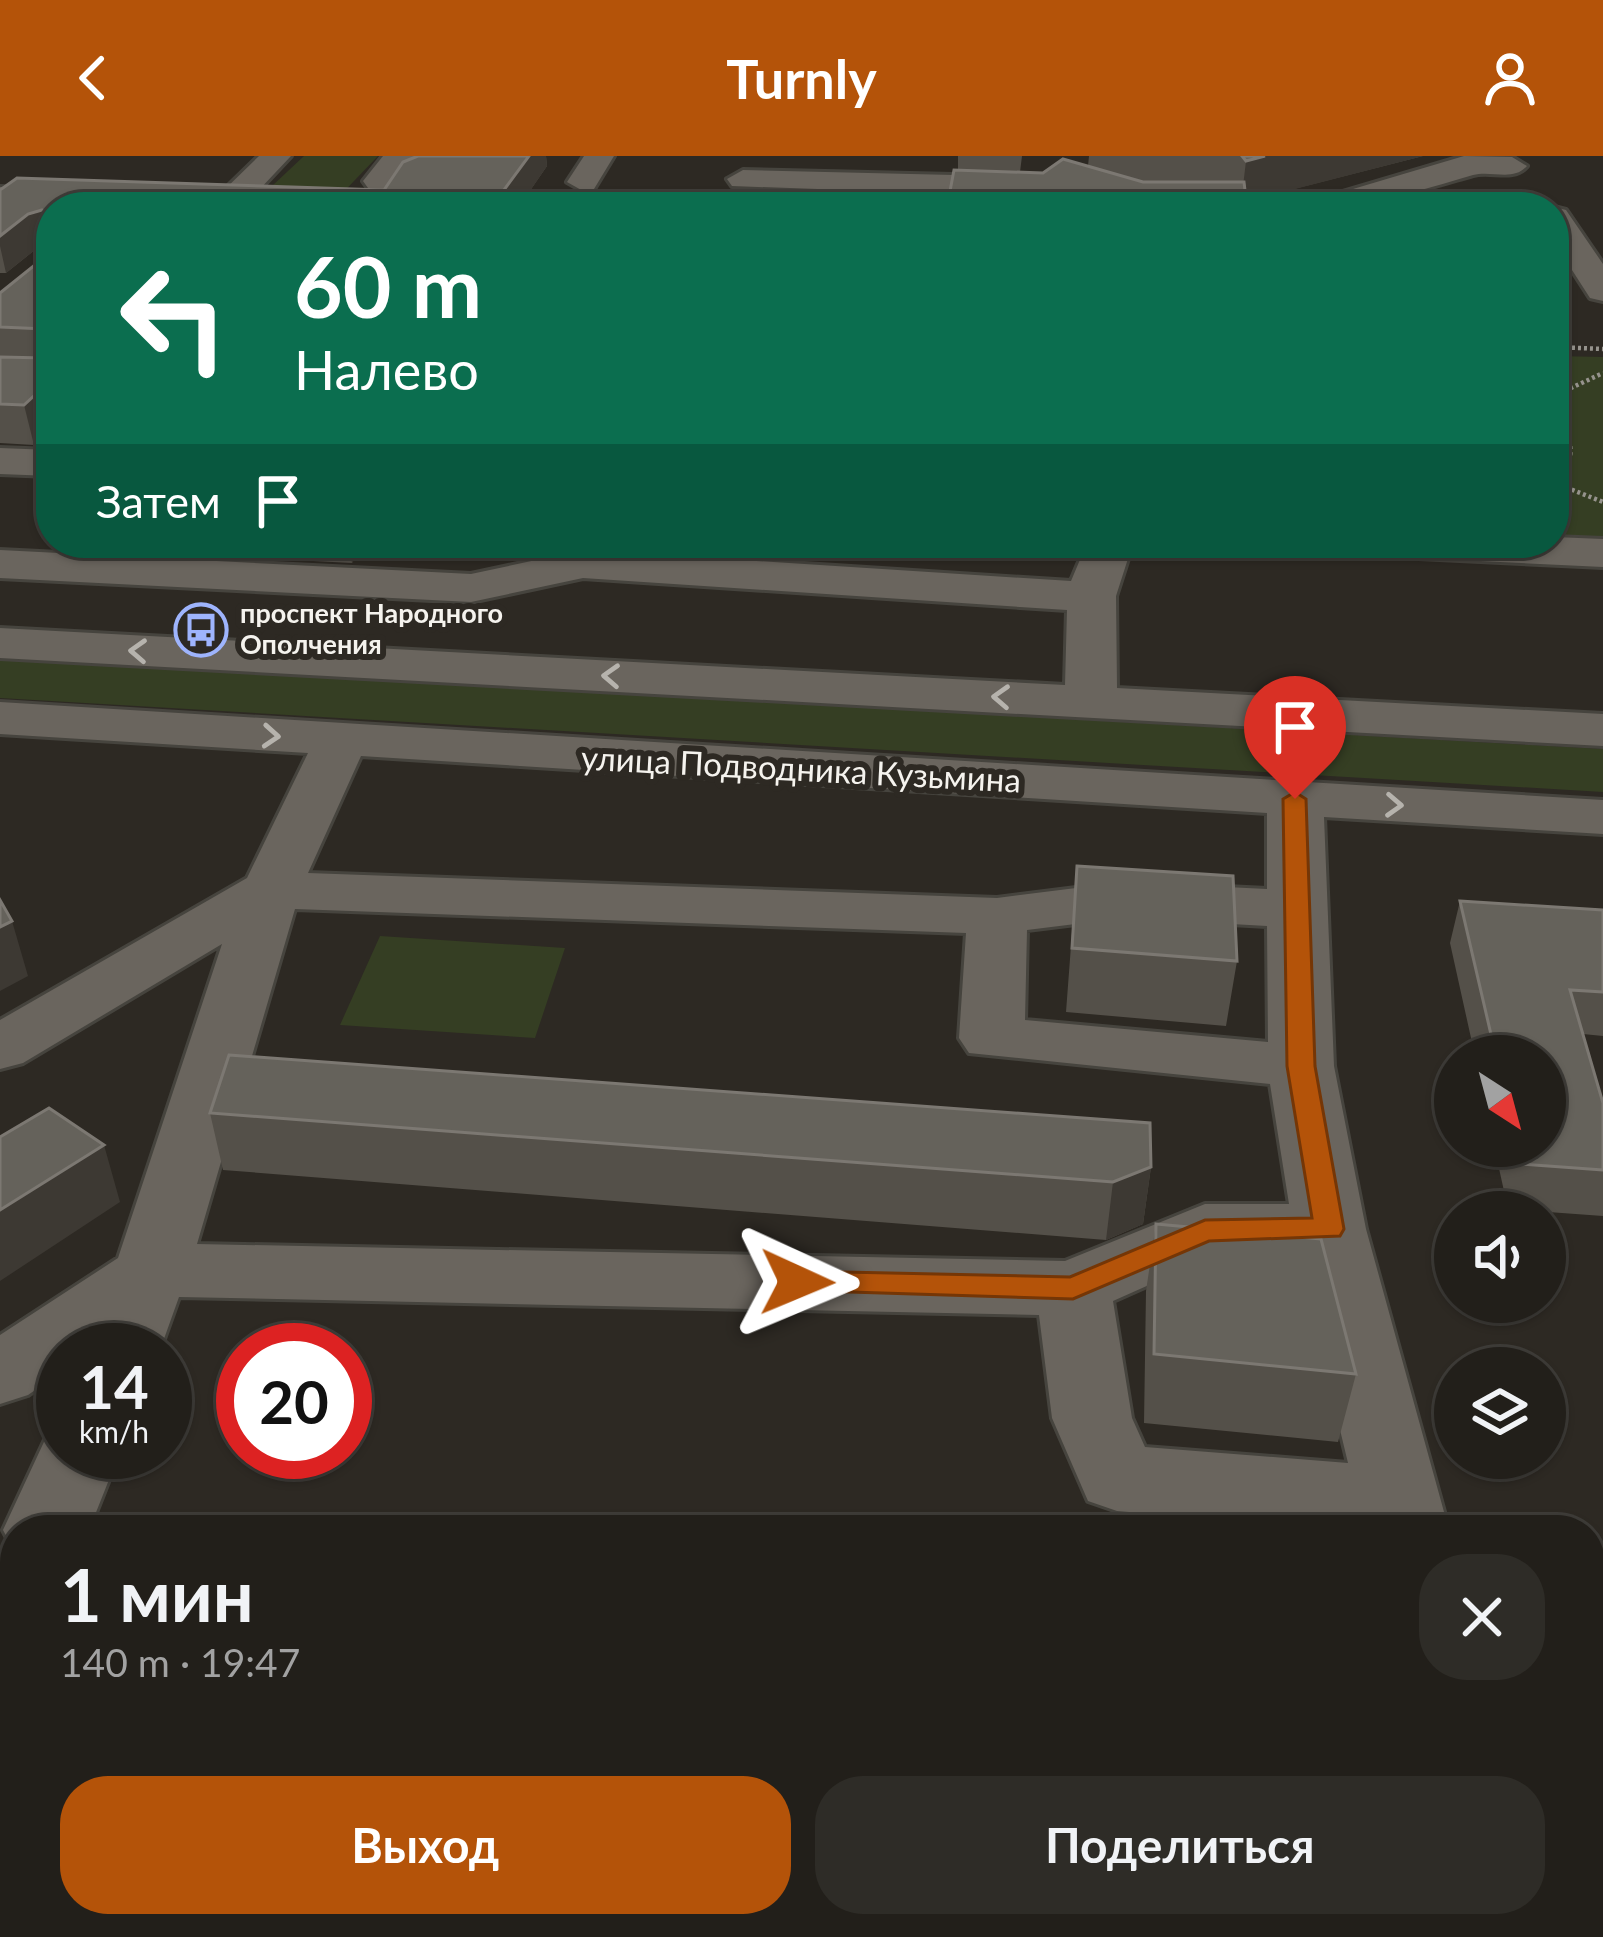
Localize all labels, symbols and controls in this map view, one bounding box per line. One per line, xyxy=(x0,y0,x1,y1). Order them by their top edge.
icon: back xyxy=(60,45,126,111)
icon: person xyxy=(1477,45,1543,111)
text: Turnly xyxy=(726,46,877,111)
text: 60 m xyxy=(294,235,482,336)
icon: left xyxy=(96,240,252,396)
text: Налево xyxy=(294,337,479,402)
icon: arrive xyxy=(245,468,311,534)
text: Затем xyxy=(96,474,221,528)
place label: проспект Народного Ополчения xyxy=(240,596,503,660)
bus stop icon: проспект Народного Ополчения xyxy=(173,602,229,658)
one-way arrow xyxy=(128,638,147,664)
one-way arrow xyxy=(601,664,620,690)
pin xyxy=(1244,676,1346,799)
one-way arrow xyxy=(991,684,1010,710)
icon: arrive xyxy=(1262,694,1328,760)
one-way arrow xyxy=(262,723,281,749)
street label: улица Подводника Кузьмина xyxy=(580,737,1022,799)
one-way arrow xyxy=(1385,791,1404,817)
north arrow xyxy=(1434,1035,1566,1167)
map controls xyxy=(1434,1035,1566,1479)
button: sound xyxy=(1434,1191,1566,1323)
position arrow xyxy=(734,1219,860,1345)
speed limit sign: 20 xyxy=(216,1323,372,1479)
button: layers xyxy=(1434,1347,1566,1479)
text: 14 xyxy=(79,1350,149,1422)
text: km/h xyxy=(79,1413,149,1449)
text: 1 мин xyxy=(60,1551,254,1637)
button: close xyxy=(1419,1554,1545,1680)
text: 140 m · 19:47 xyxy=(60,1639,300,1685)
button: Выход xyxy=(60,1776,791,1914)
button: Поделиться xyxy=(815,1776,1545,1914)

